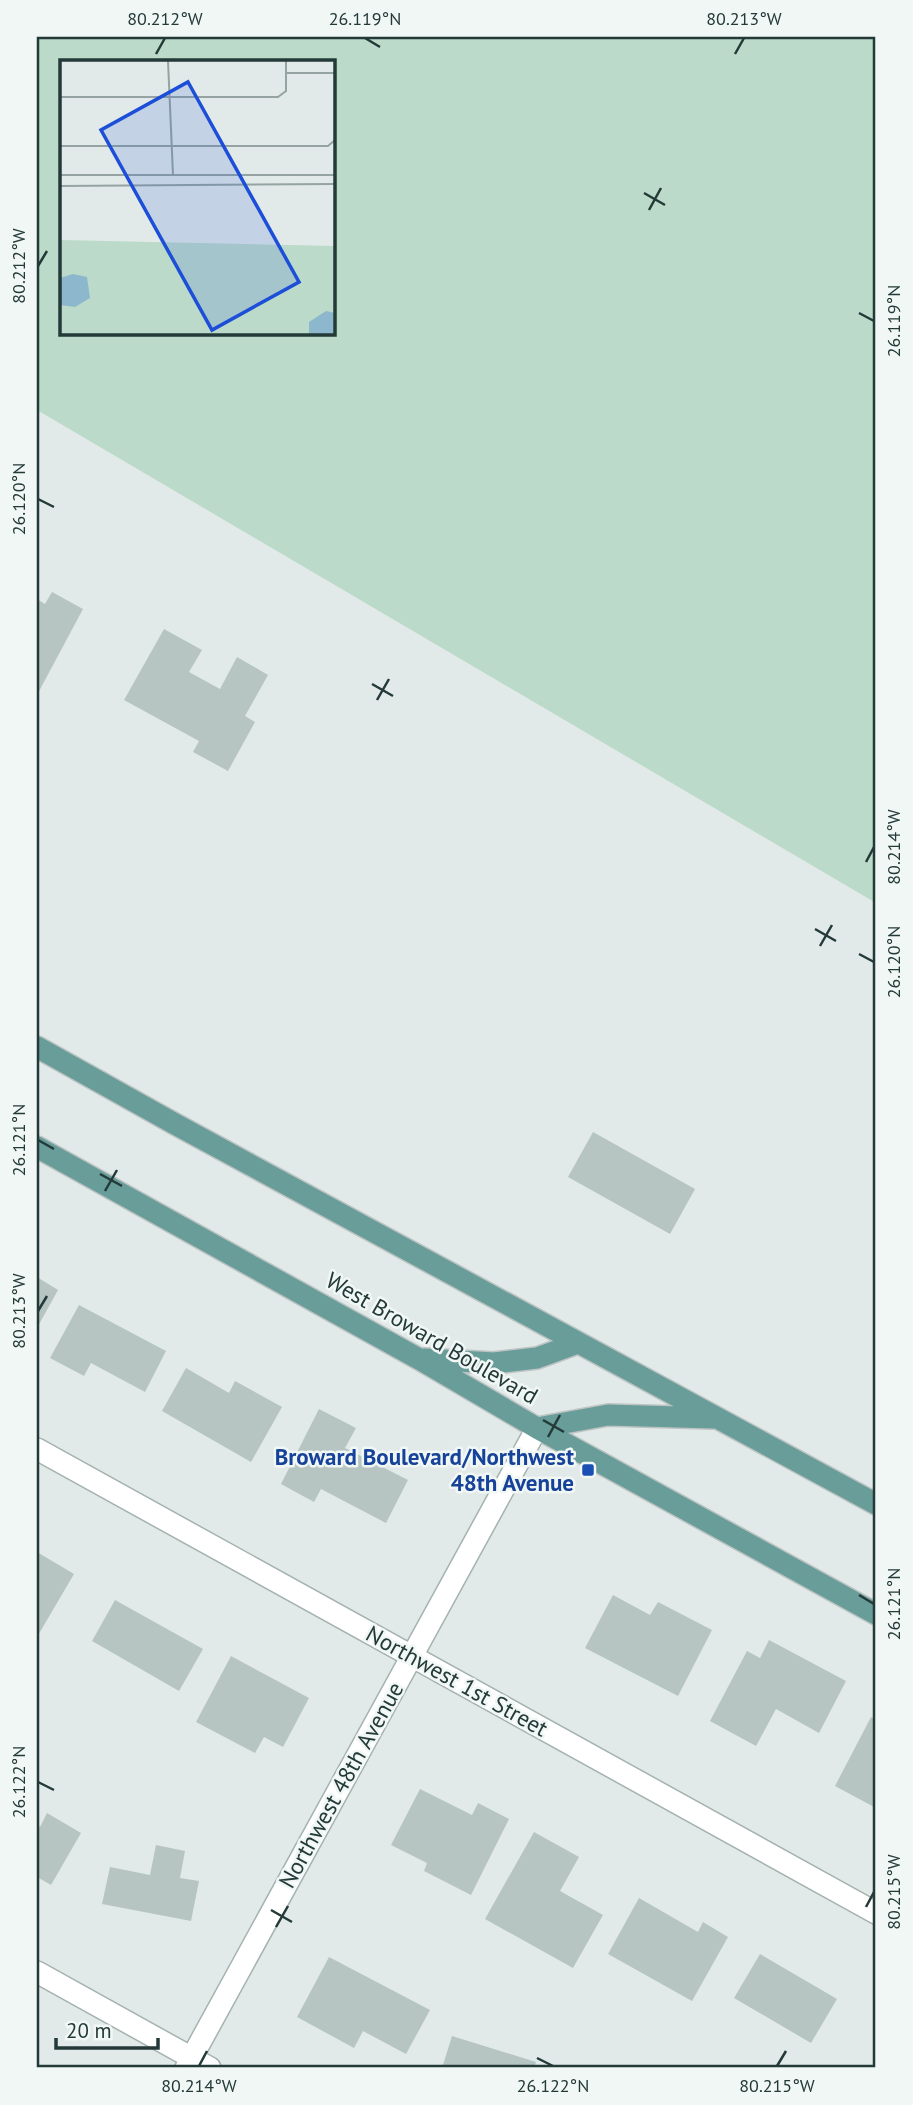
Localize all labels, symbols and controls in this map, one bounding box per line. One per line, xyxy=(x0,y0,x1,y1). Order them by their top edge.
text: 80.212°W xyxy=(127,7,203,30)
text: 26.119°N xyxy=(329,7,401,30)
text: 80.213°W xyxy=(706,7,782,30)
inset map xyxy=(60,60,334,334)
text: 80.212°W xyxy=(7,228,30,304)
text: 26.119°N xyxy=(882,285,905,357)
text: 26.120°N xyxy=(7,463,30,535)
text: 80.214°W xyxy=(882,809,905,885)
text: 26.120°N xyxy=(882,926,905,998)
text: 26.121°N xyxy=(7,1104,30,1176)
street label: West Broward Boulevard xyxy=(321,1265,543,1410)
text: 80.213°W xyxy=(7,1273,30,1349)
place label: Broward Boulevard/Northwest 48th Avenue xyxy=(275,1442,574,1497)
marker: Broward Boulevard/Northwest 48th Avenue xyxy=(580,1462,596,1478)
text: 26.121°N xyxy=(882,1568,905,1640)
street label: Northwest 1st Street xyxy=(361,1619,553,1743)
street label: Northwest 48th Avenue xyxy=(272,1677,409,1893)
text: 26.122°N xyxy=(7,1746,30,1818)
text: 80.215°W xyxy=(882,1854,905,1930)
scale bar xyxy=(56,2007,158,2051)
text: 20 m xyxy=(66,2017,112,2044)
text: 80.214°W xyxy=(161,2074,237,2097)
text: 26.122°N xyxy=(517,2074,589,2097)
text: 80.215°W xyxy=(739,2074,815,2097)

